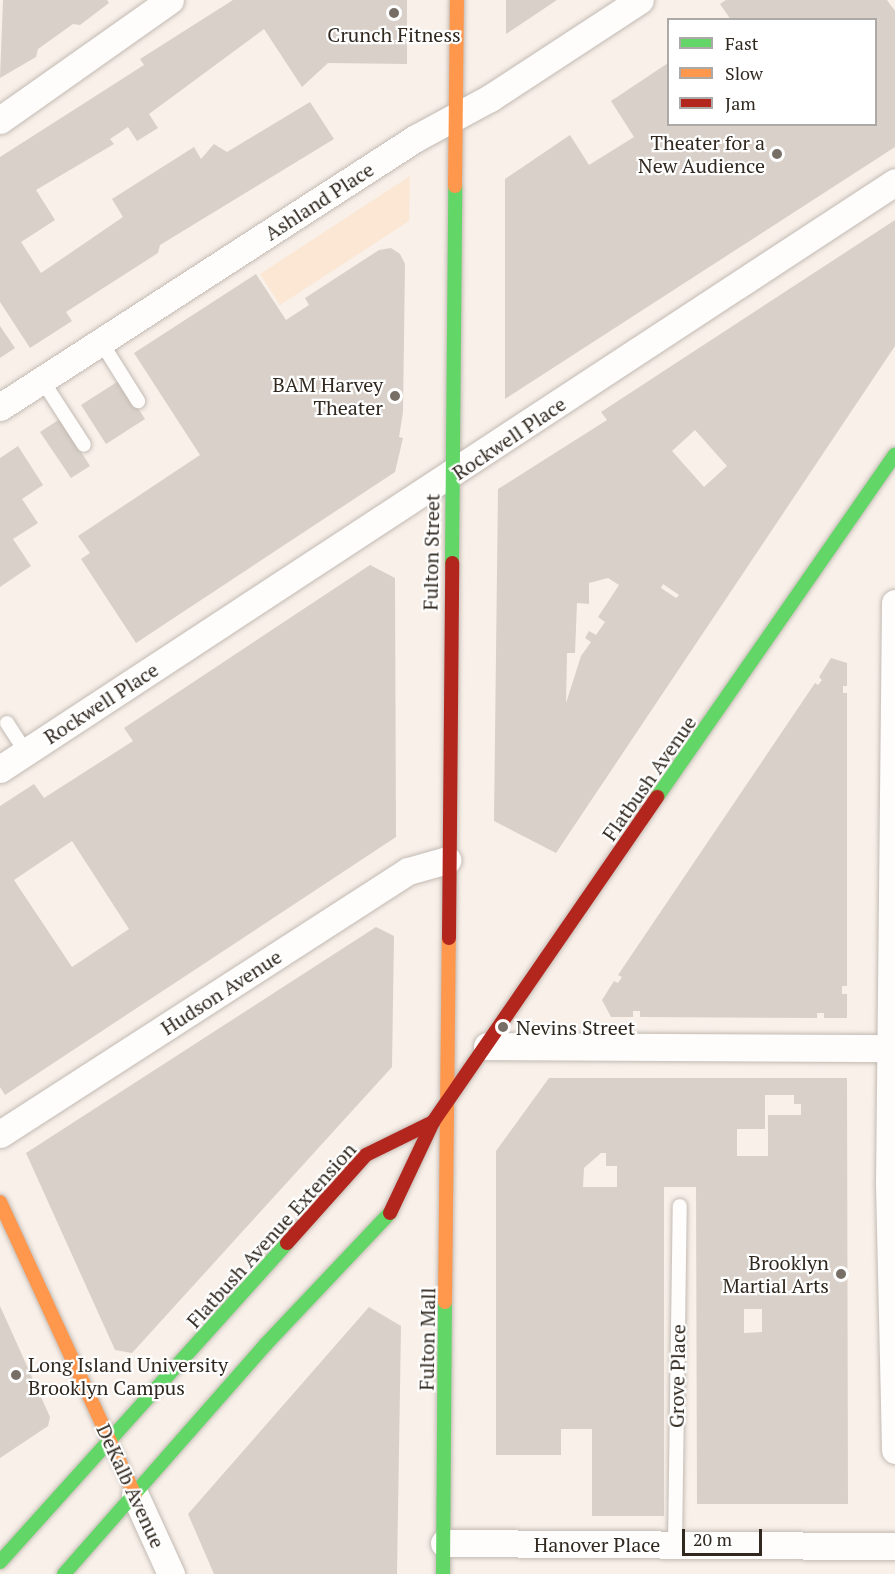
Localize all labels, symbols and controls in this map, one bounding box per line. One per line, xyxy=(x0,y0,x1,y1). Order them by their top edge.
marker: Crunch Fitness xyxy=(387,6,401,20)
legend xyxy=(667,18,877,126)
place label: Crunch Fitness xyxy=(327,22,461,46)
text: Fast xyxy=(725,31,758,55)
text: Slow xyxy=(725,61,763,85)
text: Jam xyxy=(725,91,756,115)
place label: Theater for a New Audience xyxy=(638,130,765,177)
marker: Theater for a New Audience xyxy=(770,147,784,161)
street label: Ashland Place xyxy=(260,157,378,245)
place label: BAM Harvey Theater xyxy=(273,372,383,419)
marker: BAM Harvey Theater xyxy=(388,389,402,403)
street label: Rockwell Place xyxy=(448,391,570,485)
street label: Fulton Street xyxy=(418,493,444,611)
street label: Rockwell Place xyxy=(39,657,163,749)
street label: Flatbush Avenue xyxy=(597,711,701,845)
street label: Hudson Avenue xyxy=(156,944,286,1040)
place label: Nevins Street xyxy=(516,1015,635,1039)
marker: Nevins Street xyxy=(494,1018,512,1036)
street label: Flatbush Avenue Extension xyxy=(181,1137,361,1333)
place label: Brooklyn Martial Arts xyxy=(722,1250,829,1297)
marker: Brooklyn Martial Arts xyxy=(834,1267,848,1281)
street label: Fulton Mall xyxy=(414,1287,440,1391)
street label: Grove Place xyxy=(664,1324,690,1428)
place label: Long Island University Brooklyn Campus xyxy=(28,1352,228,1399)
marker: Long Island University Brooklyn Campus xyxy=(9,1368,23,1382)
street label: DeKalb Avenue xyxy=(92,1420,170,1552)
scale bar xyxy=(685,1517,764,1555)
text: 20 m xyxy=(693,1527,732,1551)
street label: Hanover Place xyxy=(534,1532,660,1556)

